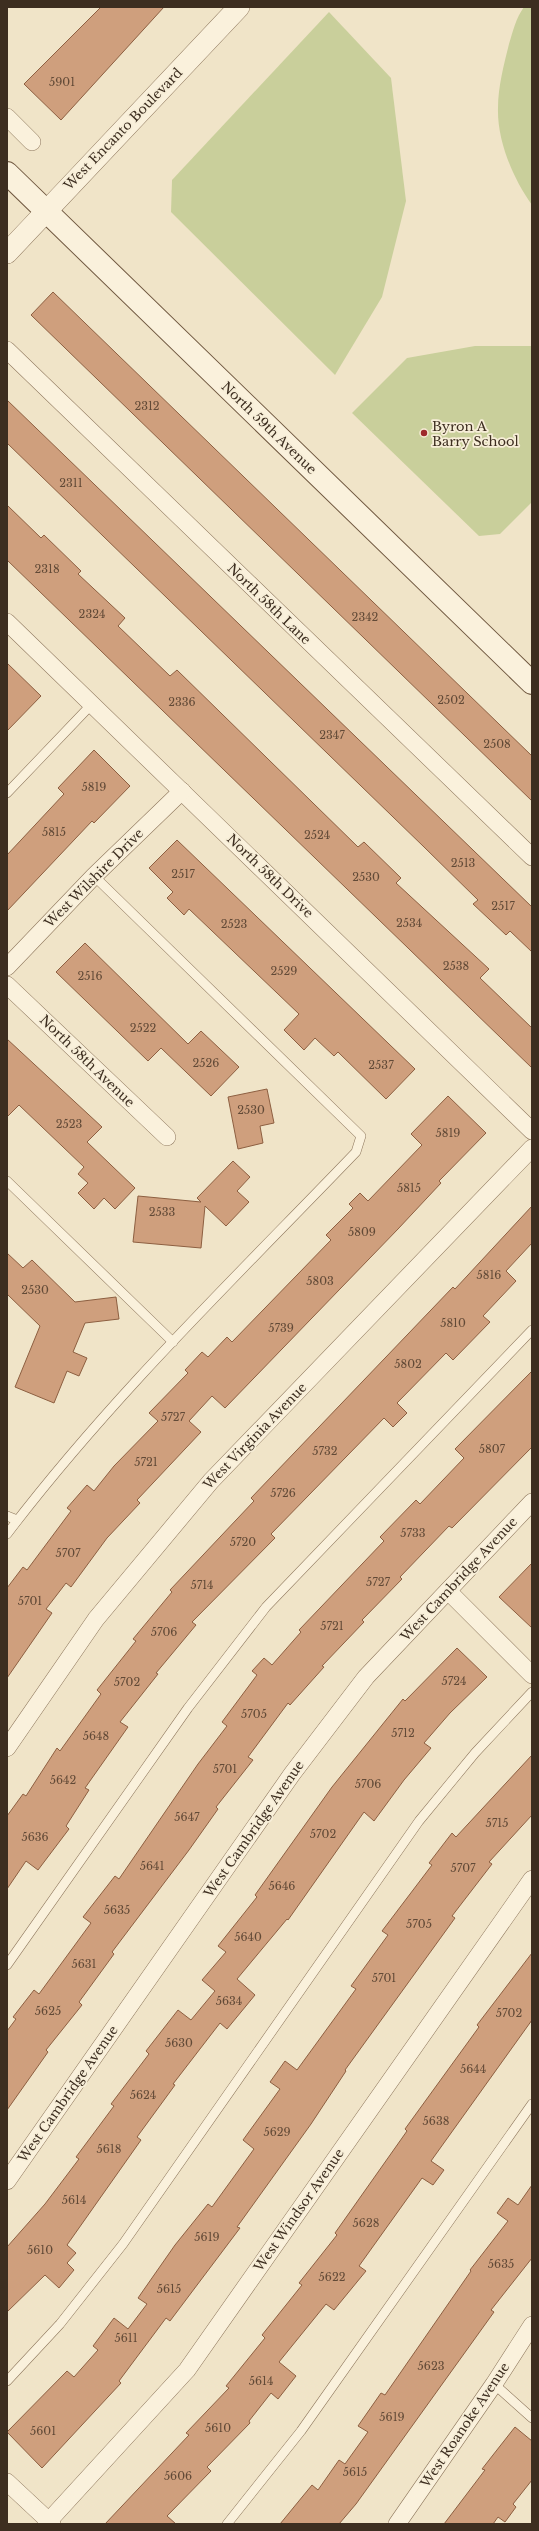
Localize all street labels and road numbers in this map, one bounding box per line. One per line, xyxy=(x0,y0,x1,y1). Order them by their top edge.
street label: West Encanto Boulevard xyxy=(59,64,186,194)
street label: North 59th Avenue xyxy=(218,378,320,478)
street label: North 58th Lane xyxy=(224,560,314,648)
street label: West Wilshire Drive xyxy=(40,825,147,932)
street label: North 58th Drive xyxy=(223,830,317,922)
street label: North 58th Avenue xyxy=(36,1011,138,1111)
street label: West Virginia Avenue xyxy=(199,1379,310,1494)
street label: West Cambridge Avenue xyxy=(396,1513,521,1645)
street label: West Cambridge Avenue xyxy=(200,1757,308,1902)
street label: West Cambridge Avenue xyxy=(14,2022,122,2167)
street label: West Windsor Avenue xyxy=(250,2145,348,2276)
street label: West Roanoke Avenue xyxy=(416,2359,513,2492)

